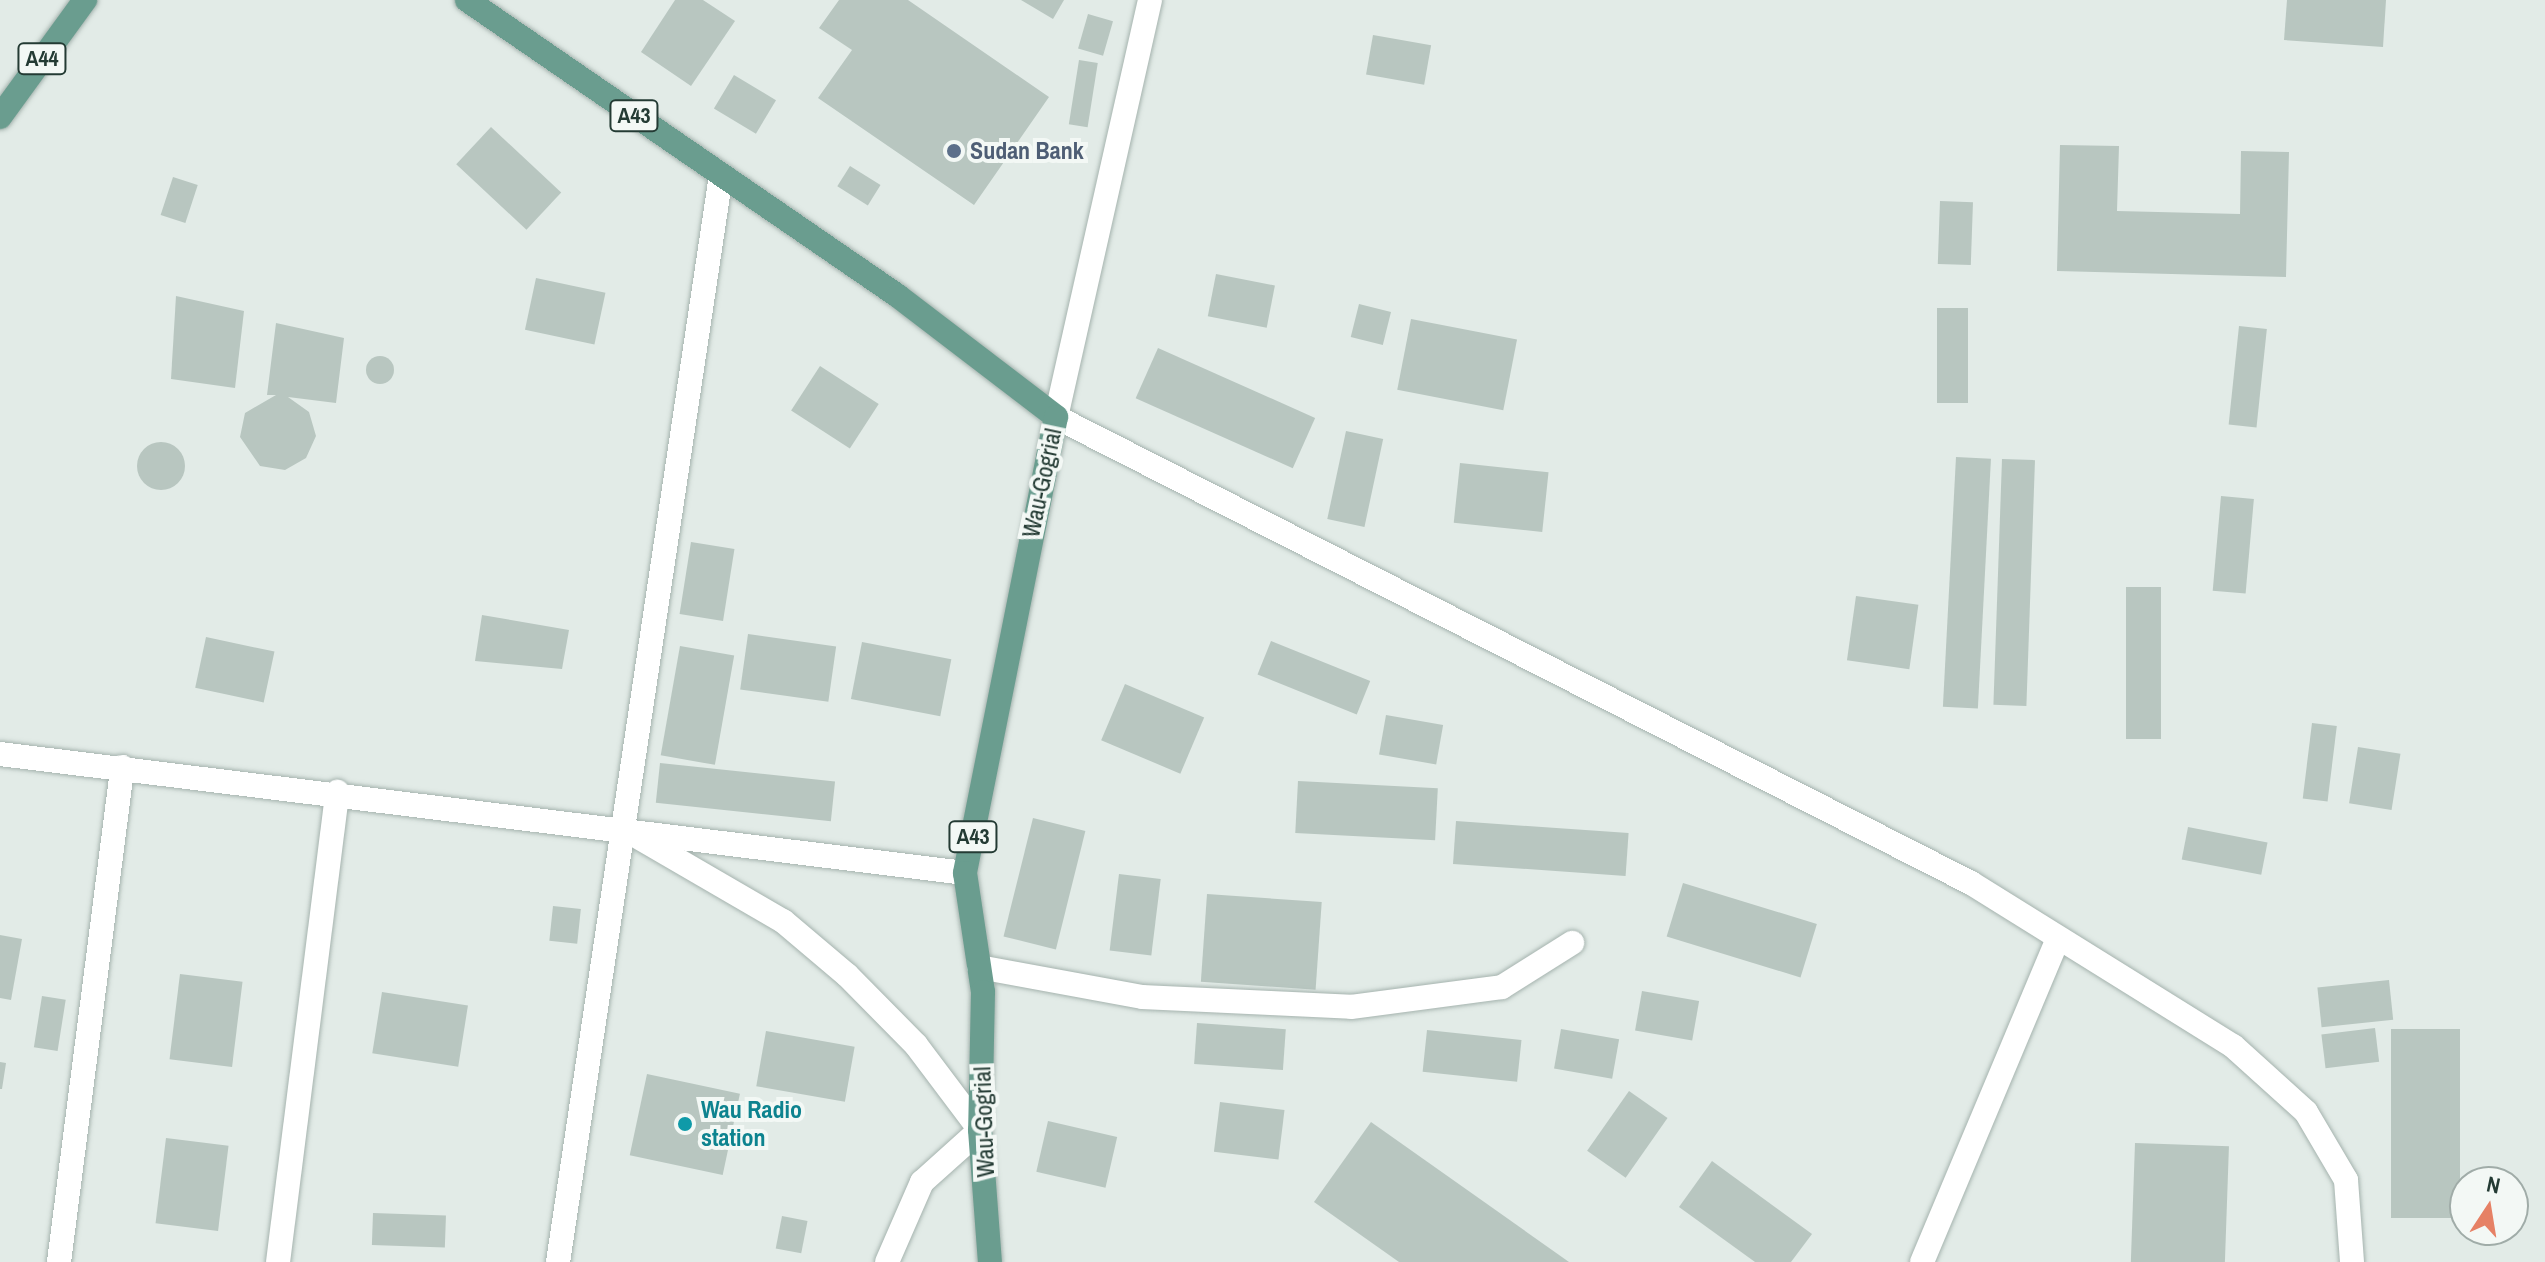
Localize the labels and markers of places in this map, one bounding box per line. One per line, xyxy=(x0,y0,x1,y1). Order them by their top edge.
place label: Sudan Bank xyxy=(970,137,1084,165)
marker: Sudan Bank xyxy=(945,142,963,160)
place label: Wau Radio station xyxy=(701,1096,802,1152)
marker: Wau Radio station xyxy=(676,1115,694,1133)

